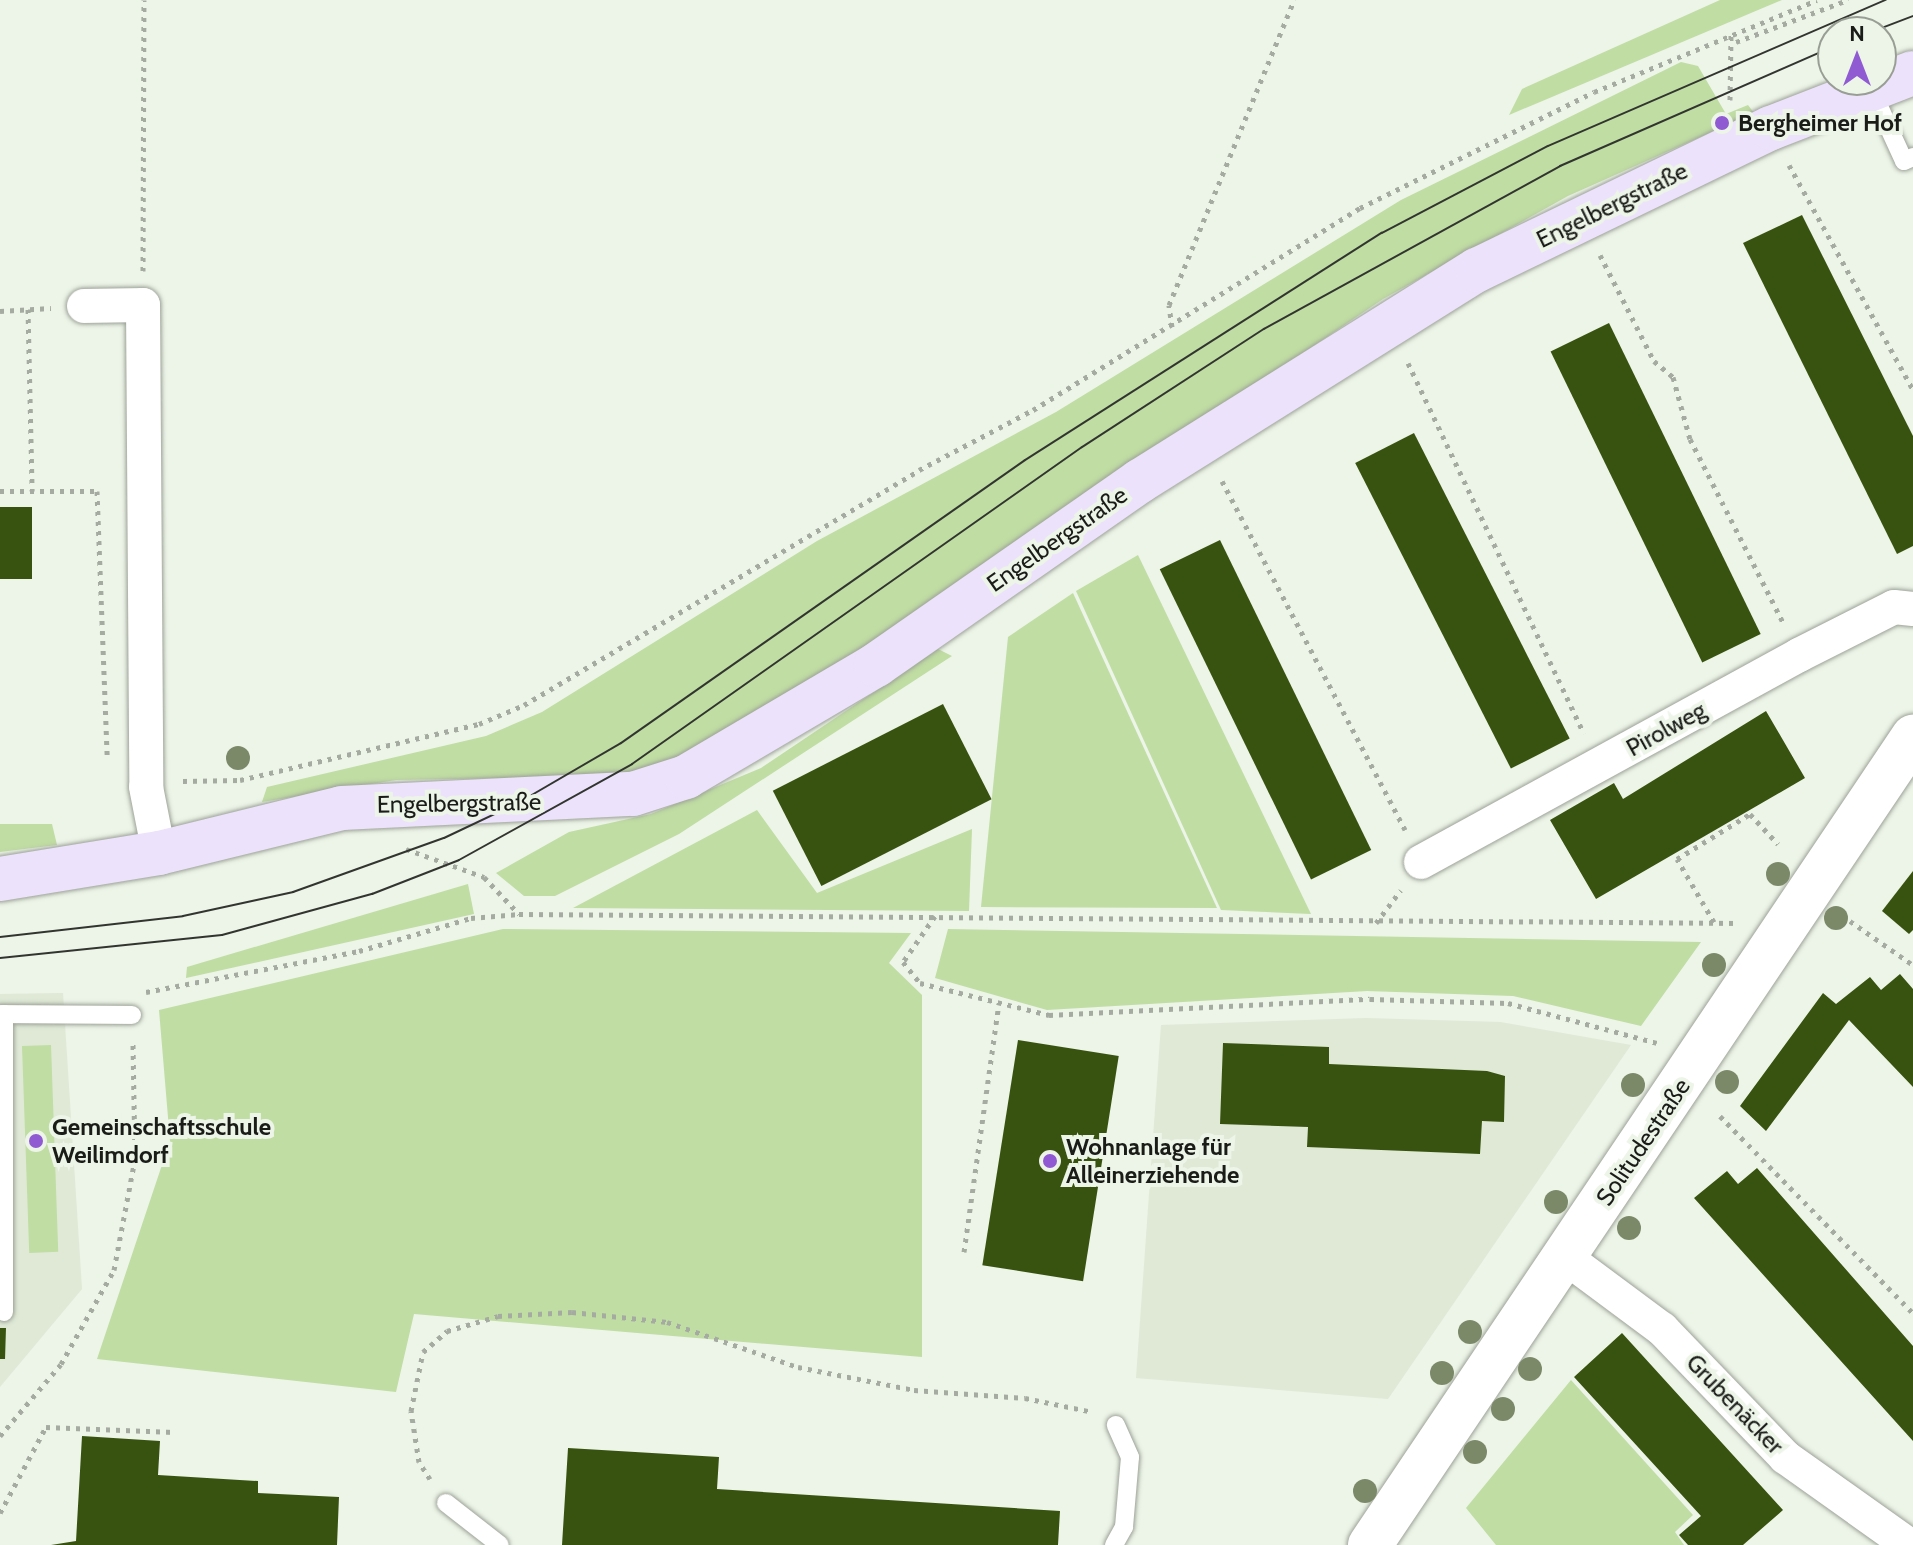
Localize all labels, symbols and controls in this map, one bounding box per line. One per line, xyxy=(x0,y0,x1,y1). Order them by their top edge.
north arrow xyxy=(1817,16,1897,96)
text: N xyxy=(1849,20,1865,47)
place label: Bergheimer Hof xyxy=(1738,109,1902,137)
marker: Bergheimer Hof xyxy=(1713,114,1731,132)
street label: Engelbergstraße xyxy=(1532,156,1692,254)
street label: Engelbergstraße xyxy=(981,480,1133,598)
street label: Pirolweg xyxy=(1621,696,1711,762)
street label: Engelbergstraße xyxy=(377,787,541,819)
street label: Solitudestraße xyxy=(1590,1073,1696,1211)
place label: Gemeinschaftsschule Weilimdorf xyxy=(52,1113,271,1169)
marker: Gemeinschaftsschule Weilimdorf xyxy=(27,1132,45,1150)
place label: Wohnanlage für Alleinerziehende xyxy=(1066,1133,1239,1189)
marker: Wohnanlage für Alleinerziehende xyxy=(1041,1152,1059,1170)
street label: Grubenäcker xyxy=(1680,1348,1790,1460)

